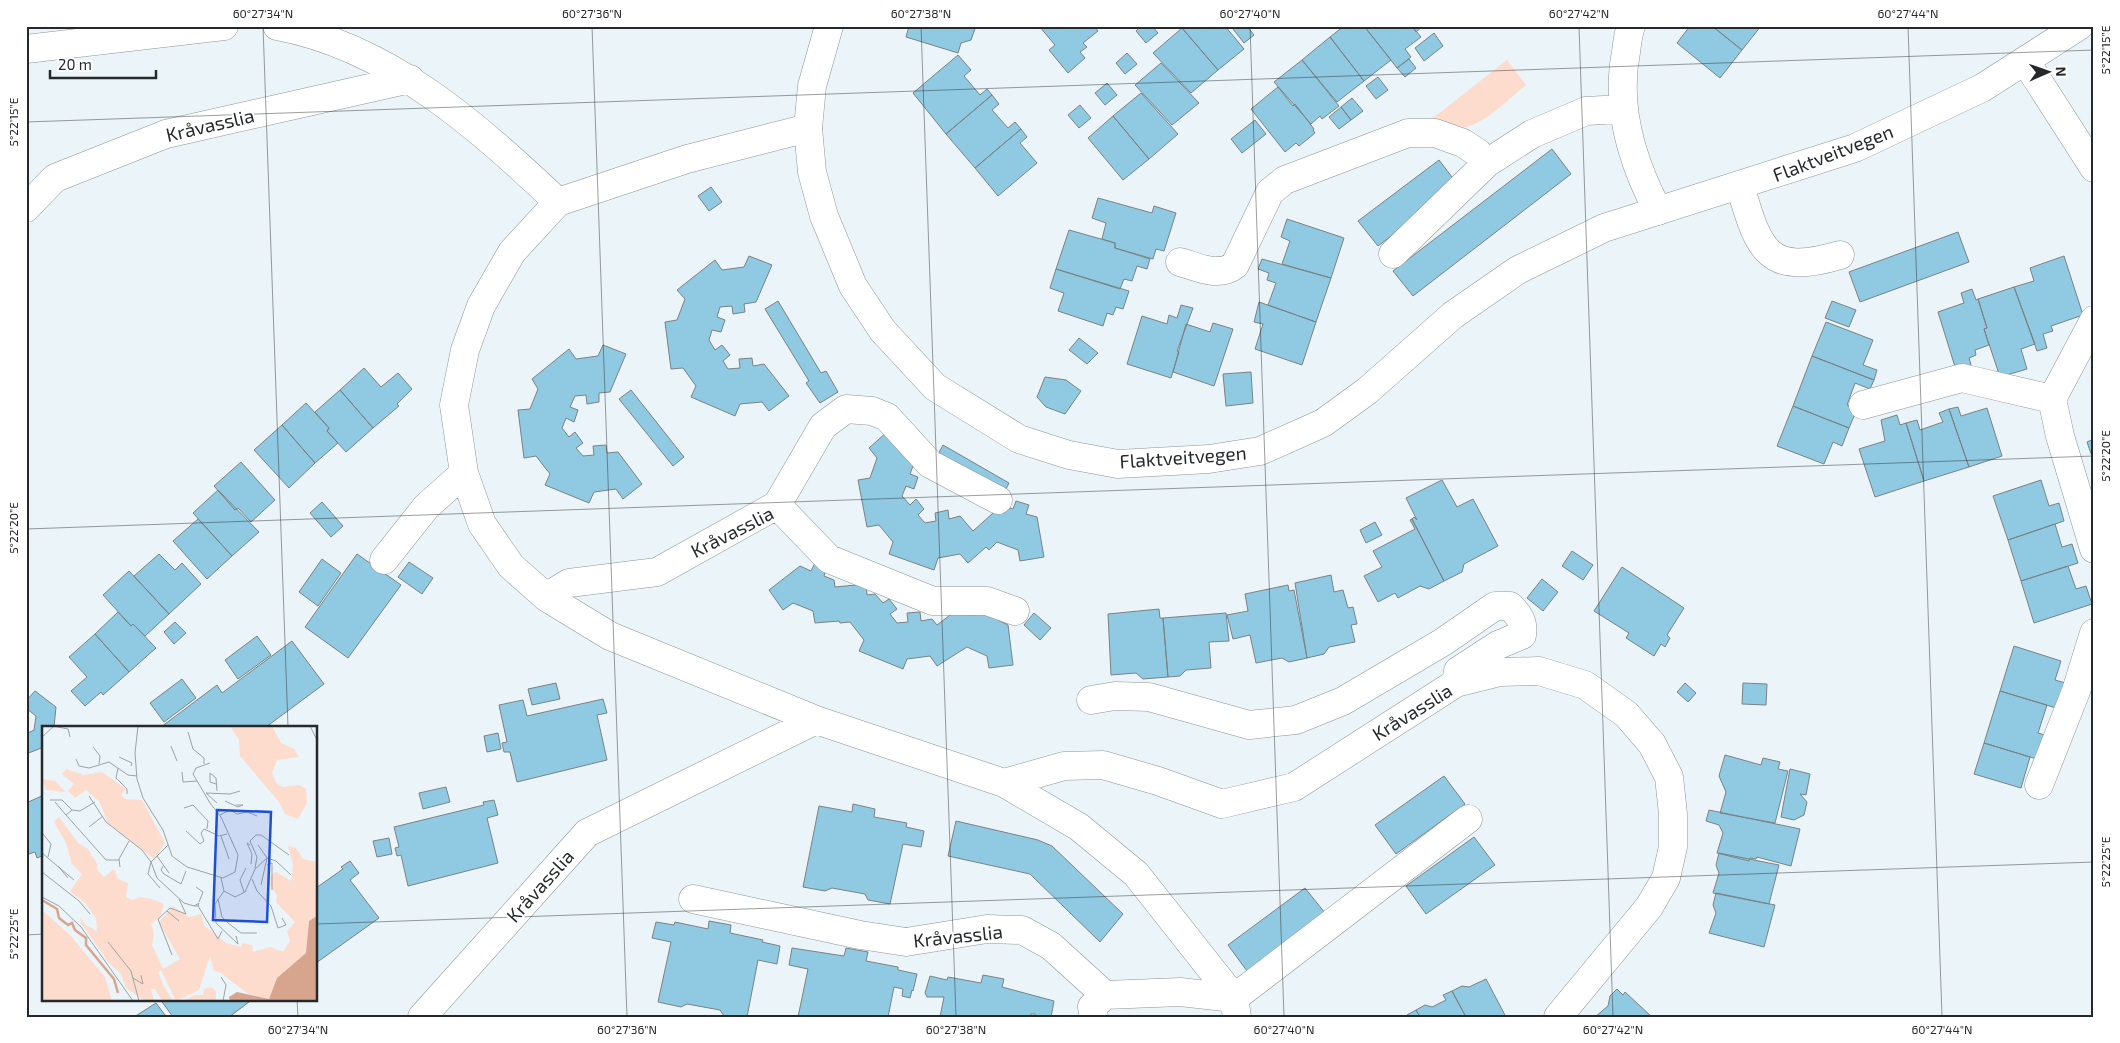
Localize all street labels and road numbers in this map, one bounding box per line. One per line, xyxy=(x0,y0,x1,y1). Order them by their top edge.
street label: Kråvasslia xyxy=(164,103,256,146)
street label: Flaktveitvegen xyxy=(1769,119,1896,186)
street label: Flaktveitvegen xyxy=(1119,441,1247,472)
street label: Kråvasslia xyxy=(687,501,777,562)
street label: Kråvasslia xyxy=(1368,678,1456,745)
street label: Kråvasslia xyxy=(501,845,578,927)
street label: Kråvasslia xyxy=(912,919,1004,952)

